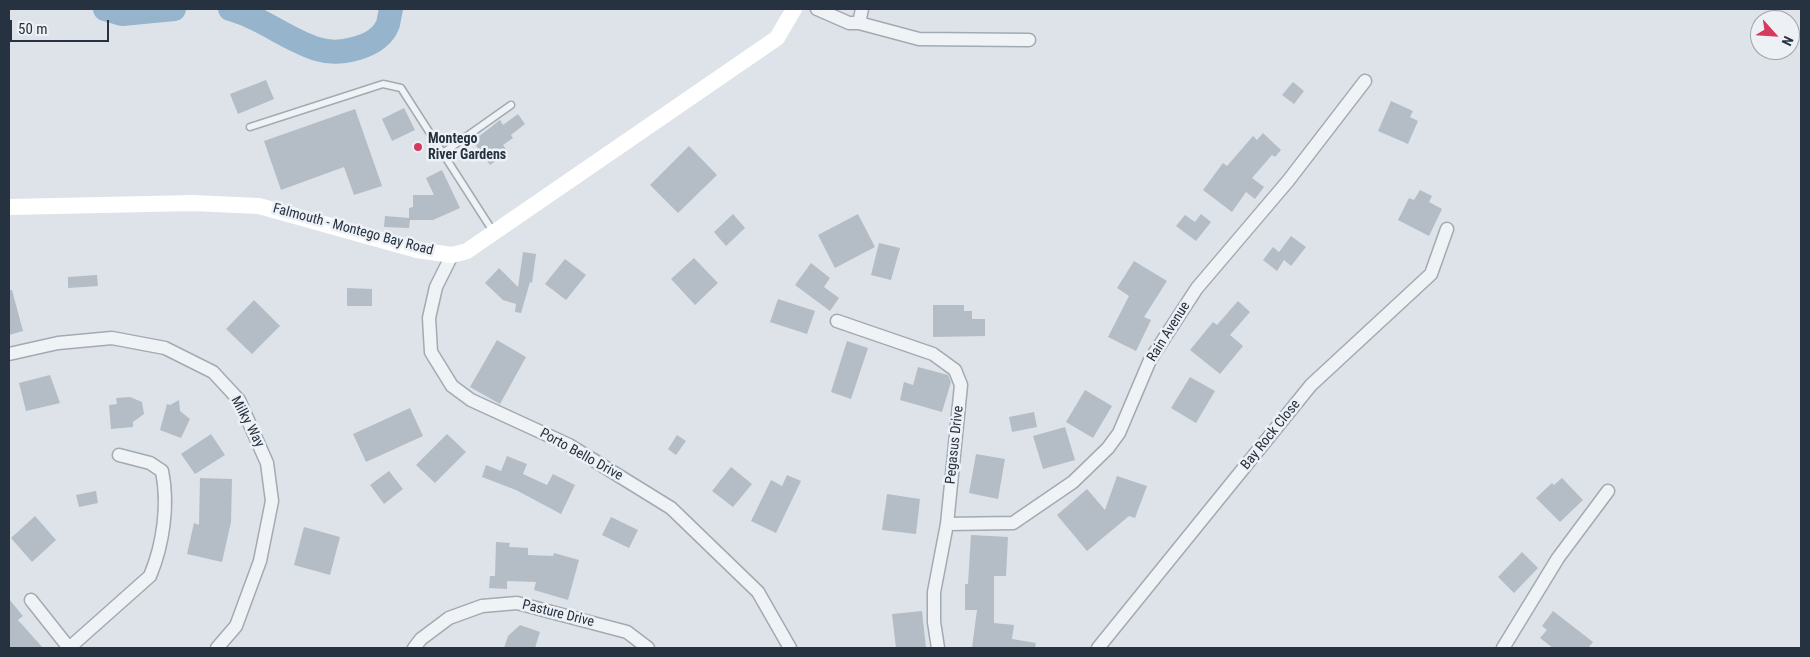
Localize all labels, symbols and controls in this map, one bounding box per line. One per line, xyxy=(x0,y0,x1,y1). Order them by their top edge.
scale bar xyxy=(12,10,111,42)
north arrow xyxy=(1750,10,1800,60)
text: 50 m xyxy=(18,20,48,38)
text: N xyxy=(1779,34,1797,48)
place label: Montego River Gardens xyxy=(428,131,506,164)
marker: Montego River Gardens xyxy=(412,141,424,153)
street label: Falmouth - Montego Bay Road xyxy=(271,201,435,259)
street label: Rain Avenue xyxy=(1144,299,1194,365)
street label: Milky Way xyxy=(227,394,267,450)
street label: Bay Rock Close xyxy=(1238,397,1304,473)
street label: Pegasus Drive xyxy=(943,405,967,485)
street label: Porto Bello Drive xyxy=(537,425,625,485)
street label: Pasture Drive xyxy=(520,597,596,631)

